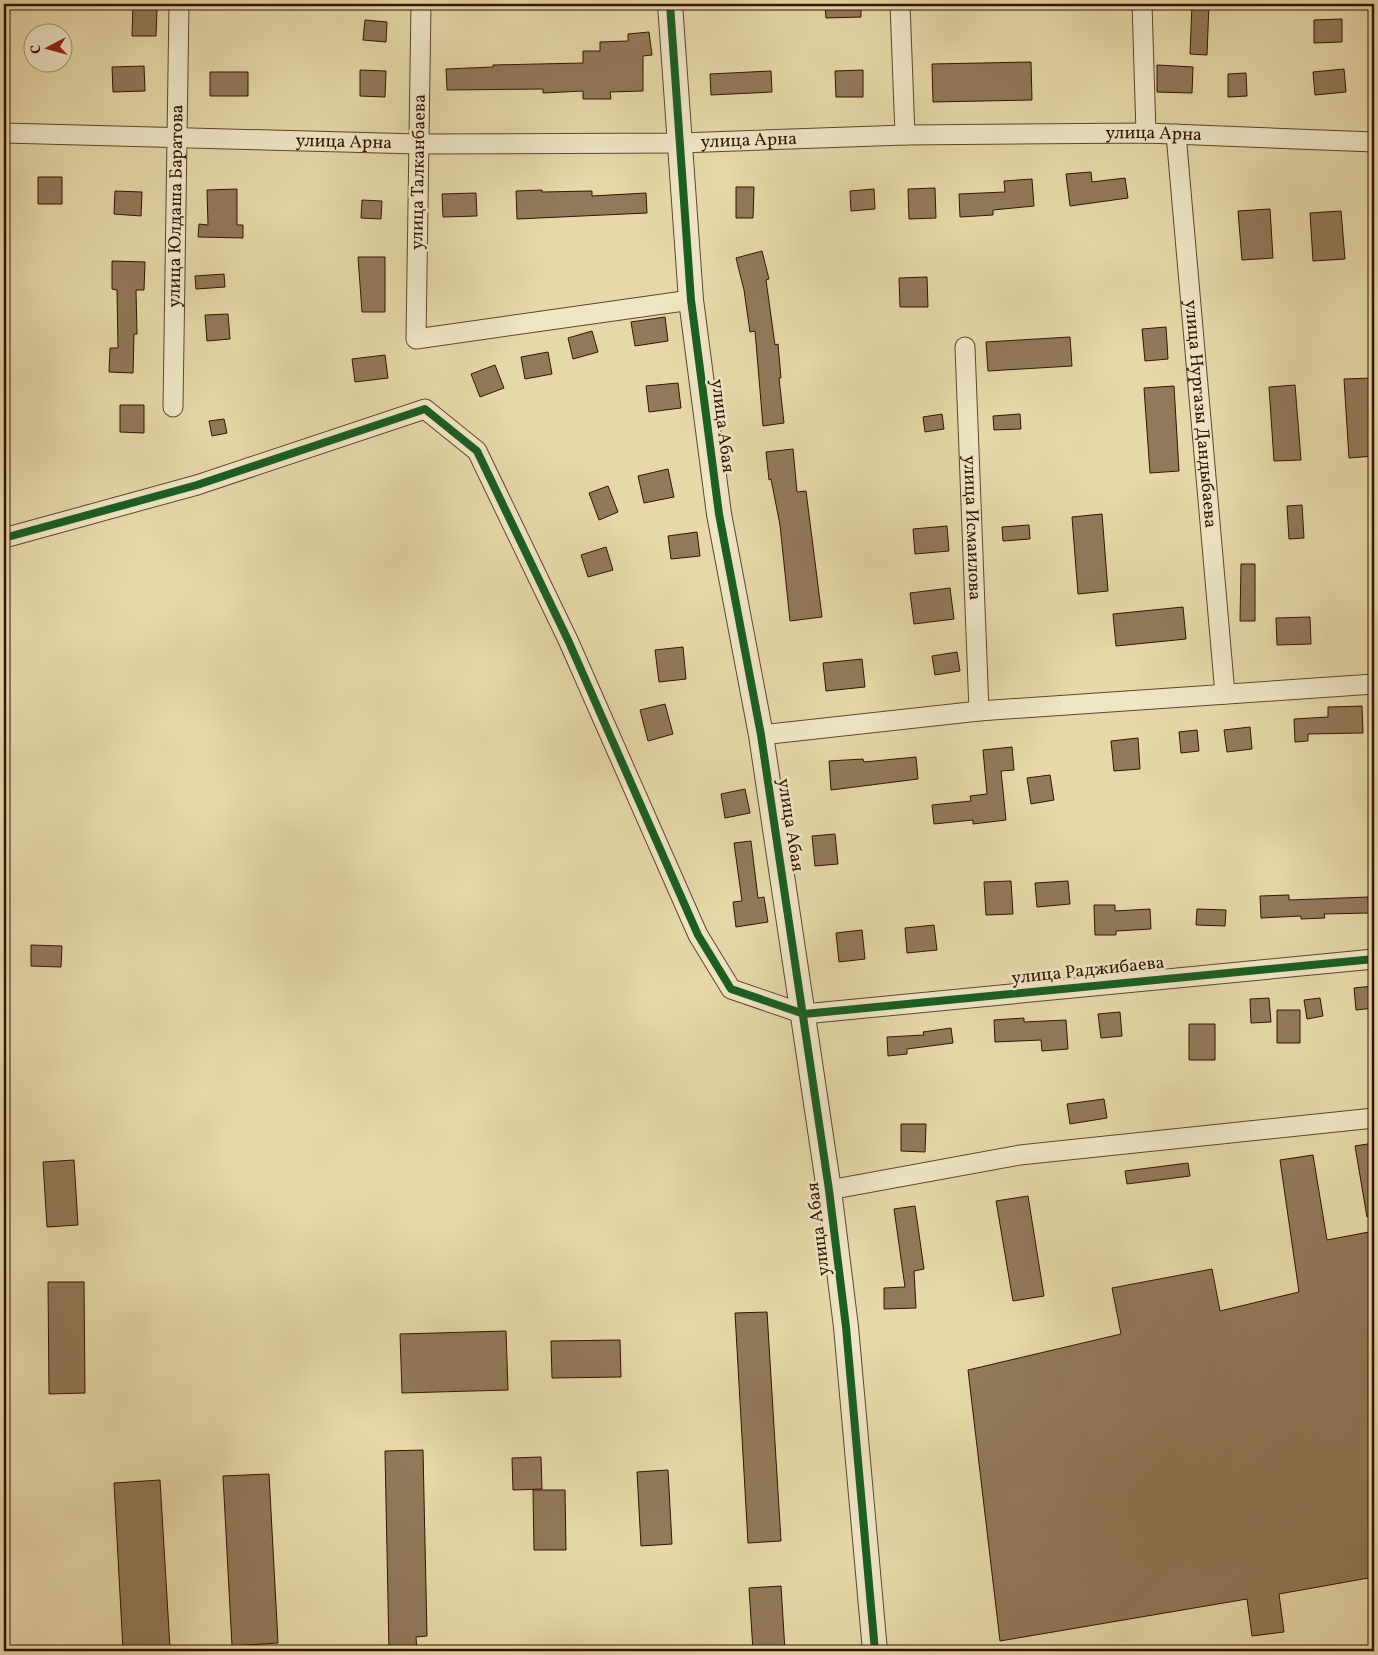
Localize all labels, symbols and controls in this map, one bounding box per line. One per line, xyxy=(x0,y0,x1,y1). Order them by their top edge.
north arrow xyxy=(22,22,72,72)
text: С xyxy=(27,44,46,55)
street label: улица Талканбаева xyxy=(405,94,433,250)
street label: улица Юлдаша Баратова xyxy=(162,104,190,308)
street label: улица Арна xyxy=(1105,120,1203,148)
street label: улица Арна xyxy=(700,126,798,155)
street label: улица Арна xyxy=(295,128,393,156)
street label: улица Нургазы Дандыбаева xyxy=(1178,299,1223,529)
street label: улица Абая xyxy=(704,378,740,474)
street label: улица Исмаилова xyxy=(957,455,987,601)
street label: улица Абая xyxy=(770,776,810,874)
street label: улица Раджибаева xyxy=(1010,951,1166,991)
street label: улица Абая xyxy=(801,1181,837,1277)

